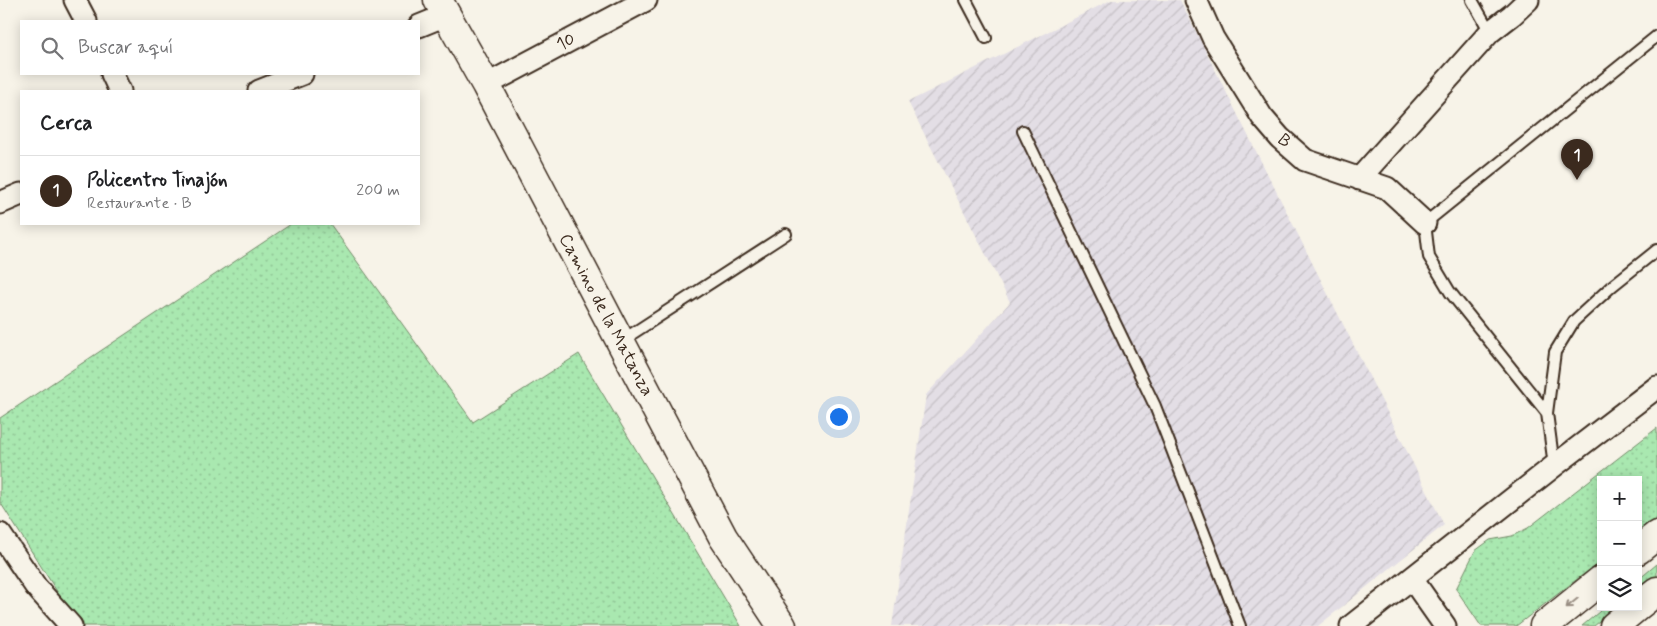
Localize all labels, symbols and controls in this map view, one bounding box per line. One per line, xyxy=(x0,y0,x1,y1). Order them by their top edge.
search box xyxy=(20,20,420,75)
street label: 10 xyxy=(552,27,580,57)
icon: search xyxy=(38,34,66,62)
text: Buscar aquí xyxy=(78,35,173,60)
text: Cerca xyxy=(40,109,93,137)
street label: B xyxy=(1272,128,1296,154)
pin: 1 xyxy=(1561,139,1593,180)
text: Policentro Tinajón xyxy=(87,168,228,193)
text: 1 xyxy=(52,180,60,201)
text: 200 m xyxy=(356,180,400,201)
text: Restaurante · B xyxy=(87,193,192,214)
street label: Camino de la Matanza xyxy=(553,229,659,401)
your location xyxy=(826,404,852,430)
map controls xyxy=(1597,476,1642,611)
button: + xyxy=(1597,476,1642,521)
button: − xyxy=(1597,521,1642,566)
button: layers xyxy=(1597,566,1642,611)
one-way arrow xyxy=(1566,598,1579,609)

